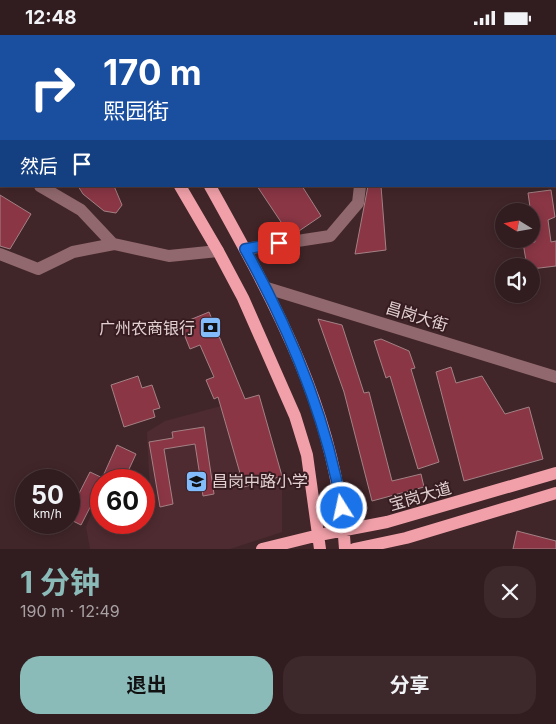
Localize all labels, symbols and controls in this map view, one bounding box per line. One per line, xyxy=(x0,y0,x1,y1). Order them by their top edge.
text: 12:48 xyxy=(25,6,77,29)
text: 170 m xyxy=(103,51,202,93)
icon: right xyxy=(20,55,85,120)
text: 熙园街 xyxy=(103,98,169,124)
icon: arrive xyxy=(68,150,96,178)
text: 然后 xyxy=(20,155,58,178)
north arrow xyxy=(495,203,540,247)
map controls xyxy=(495,203,540,303)
pin xyxy=(258,222,300,264)
icon: arrive xyxy=(265,229,293,257)
button: sound xyxy=(495,258,540,303)
street label: 昌岗大街 xyxy=(383,297,451,335)
bank icon: 广州农商银行 xyxy=(199,316,223,340)
place label: 广州农商银行 xyxy=(99,318,195,338)
speed limit sign: 60 xyxy=(90,469,155,534)
school or university icon: 昌岗中路小学 xyxy=(184,469,208,493)
place label: 昌岗中路小学 xyxy=(212,471,308,491)
street label: 宝岗大道 xyxy=(386,478,454,514)
text: 50 xyxy=(31,480,64,510)
position arrow xyxy=(315,481,367,533)
text: km/h xyxy=(33,506,62,521)
text: 1 分钟 xyxy=(20,564,100,600)
button: close xyxy=(484,566,536,618)
text: 190 m · 12:49 xyxy=(20,601,120,621)
button: 退出 xyxy=(20,656,273,714)
button: 分享 xyxy=(283,656,536,714)

